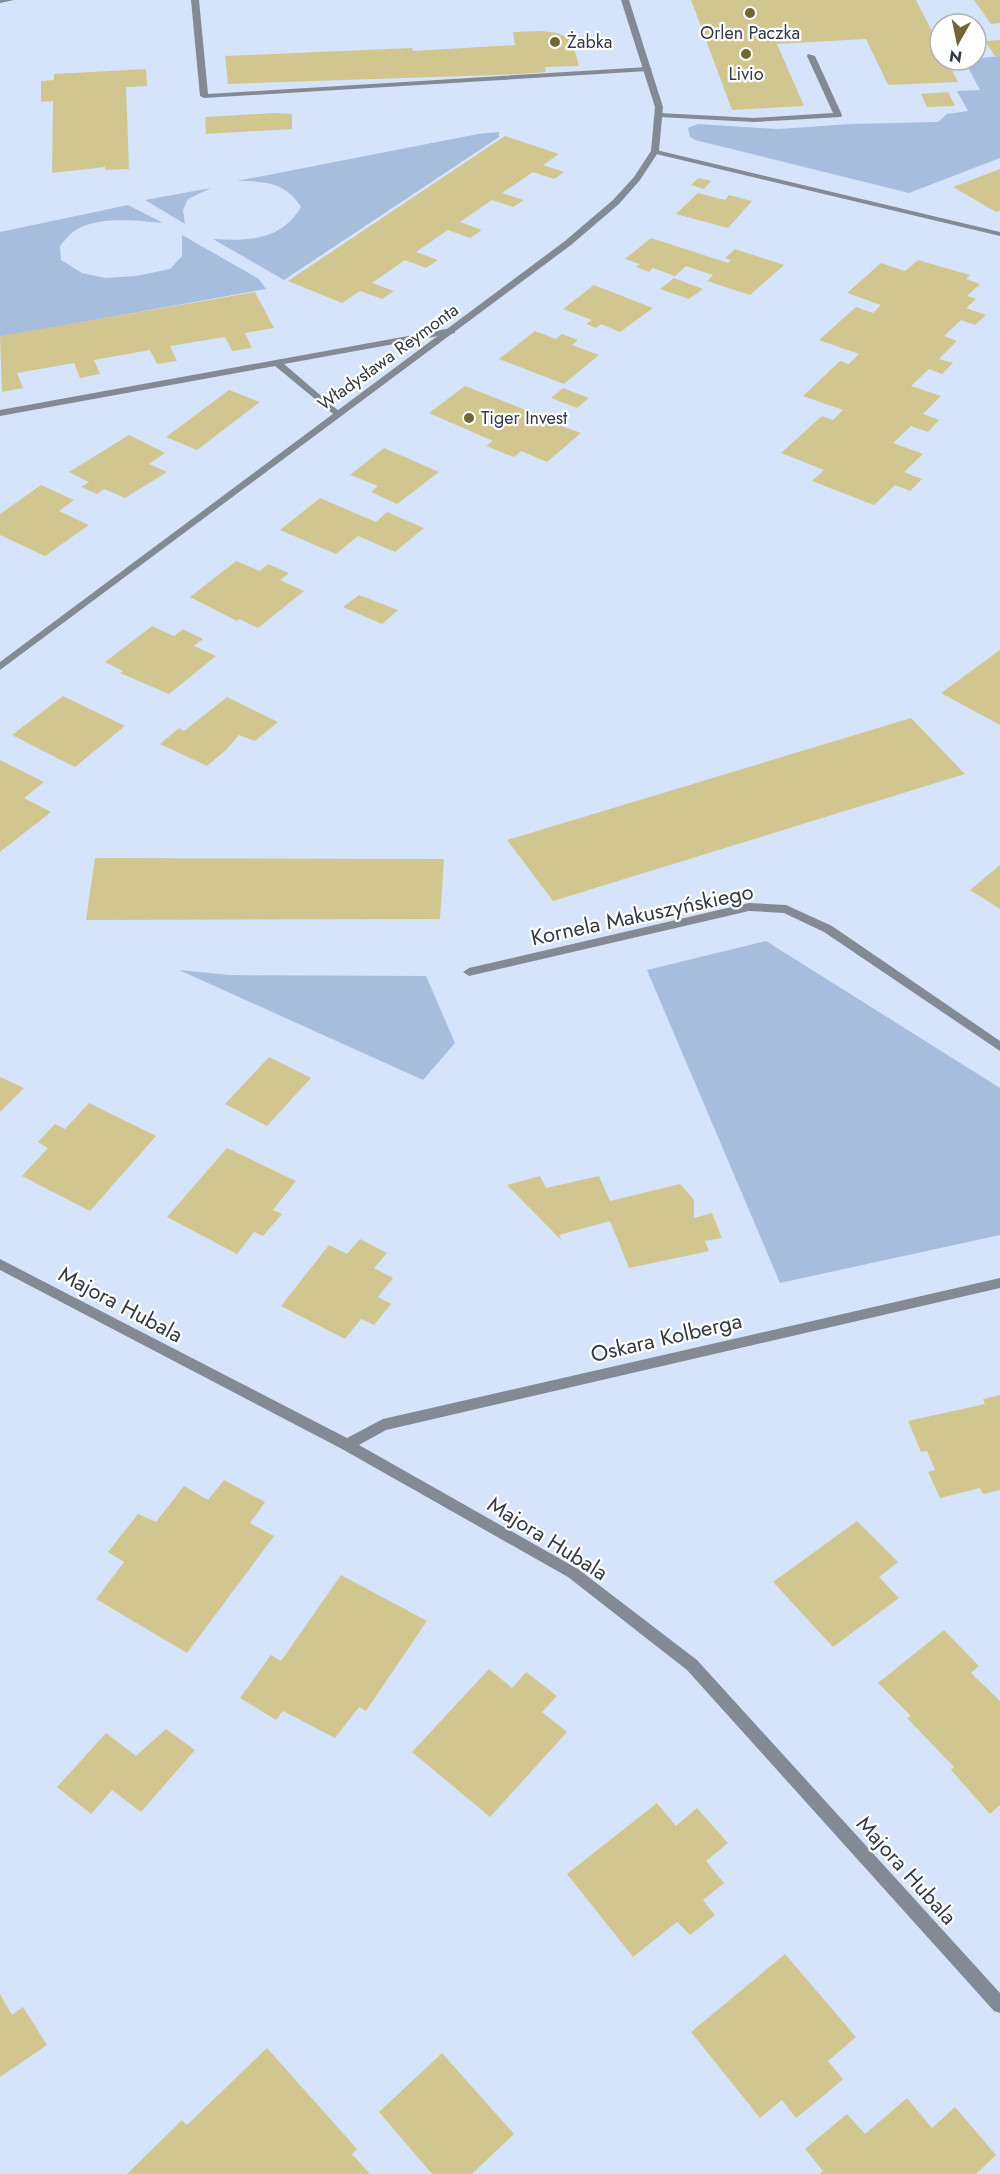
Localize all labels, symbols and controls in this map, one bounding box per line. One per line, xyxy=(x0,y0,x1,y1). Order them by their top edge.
marker: Orlen Paczka xyxy=(743,6,757,20)
north arrow xyxy=(928,12,988,72)
place label: Orlen Paczka xyxy=(700,20,800,46)
place label: Żabka xyxy=(567,29,612,55)
marker: Żabka xyxy=(548,35,562,49)
text: N xyxy=(948,44,964,69)
marker: Livio xyxy=(739,47,753,61)
place label: Livio xyxy=(728,61,764,87)
street label: Władysława Reymonta xyxy=(312,297,464,417)
place label: Tiger Invest xyxy=(481,405,568,431)
marker: Tiger Invest xyxy=(462,411,476,425)
street label: Kornela Makuszyńskiego xyxy=(528,875,756,953)
street label: Majora Hubala xyxy=(53,1258,189,1350)
street label: Oskara Kolberga xyxy=(587,1304,745,1370)
street label: Majora Hubala xyxy=(482,1488,614,1588)
street label: Majora Hubala xyxy=(849,1809,965,1931)

